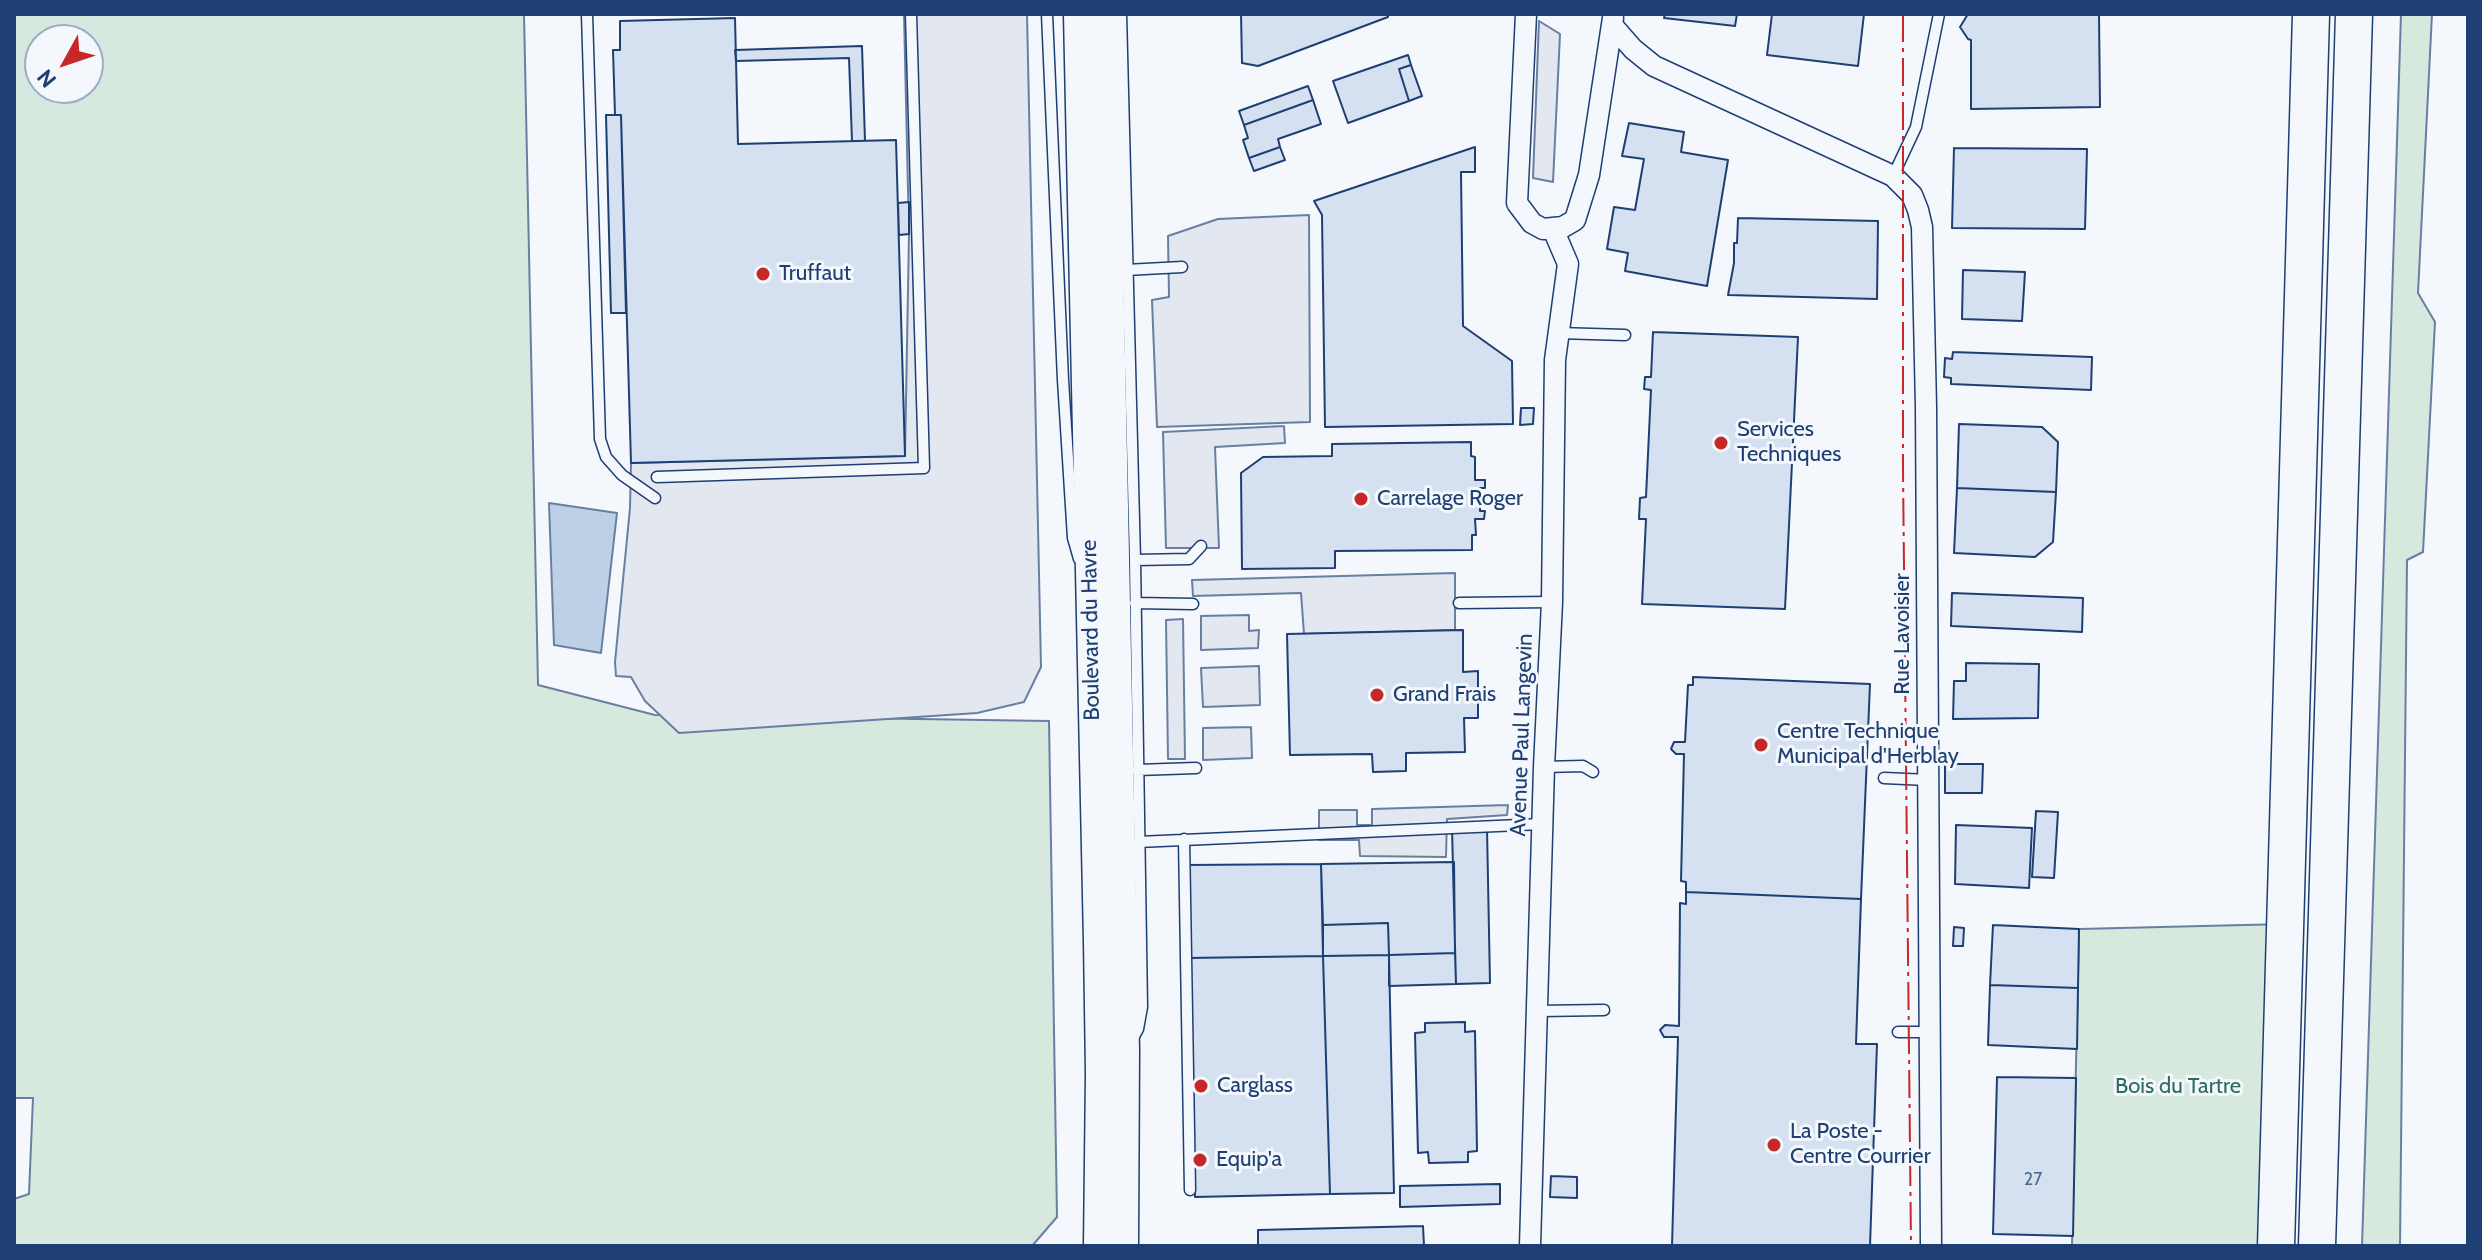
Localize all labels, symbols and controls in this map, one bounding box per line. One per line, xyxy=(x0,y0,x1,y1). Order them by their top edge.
north arrow xyxy=(24,24,104,104)
text: N xyxy=(31,64,62,93)
place label: Truffaut xyxy=(779,261,851,287)
marker: Truffaut xyxy=(754,265,772,283)
place label: Services Techniques xyxy=(1737,417,1841,468)
marker: Services Techniques xyxy=(1712,434,1730,452)
place label: Carrelage Roger xyxy=(1377,486,1523,512)
marker: Carrelage Roger xyxy=(1352,490,1370,508)
street label: Boulevard du Havre xyxy=(1076,539,1106,721)
street label: Rue Lavoisier xyxy=(1890,573,1916,695)
street label: Avenue Paul Langevin xyxy=(1505,633,1539,837)
place label: Grand Frais xyxy=(1393,682,1496,708)
marker: Grand Frais xyxy=(1368,686,1386,704)
place label: Centre Technique Municipal d'Herblay xyxy=(1777,719,1959,770)
marker: Centre Technique Municipal d'Herblay xyxy=(1752,736,1770,754)
place label: Carglass xyxy=(1217,1073,1293,1099)
park label: Bois du Tartre xyxy=(2115,1074,2241,1100)
marker: Carglass xyxy=(1192,1077,1210,1095)
place label: La Poste - Centre Courrier xyxy=(1790,1119,1931,1170)
marker: La Poste - Centre Courrier xyxy=(1765,1136,1783,1154)
place label: Equip'a xyxy=(1216,1147,1282,1173)
marker: Equip'a xyxy=(1191,1151,1209,1169)
house number: 27 xyxy=(2024,1169,2042,1191)

